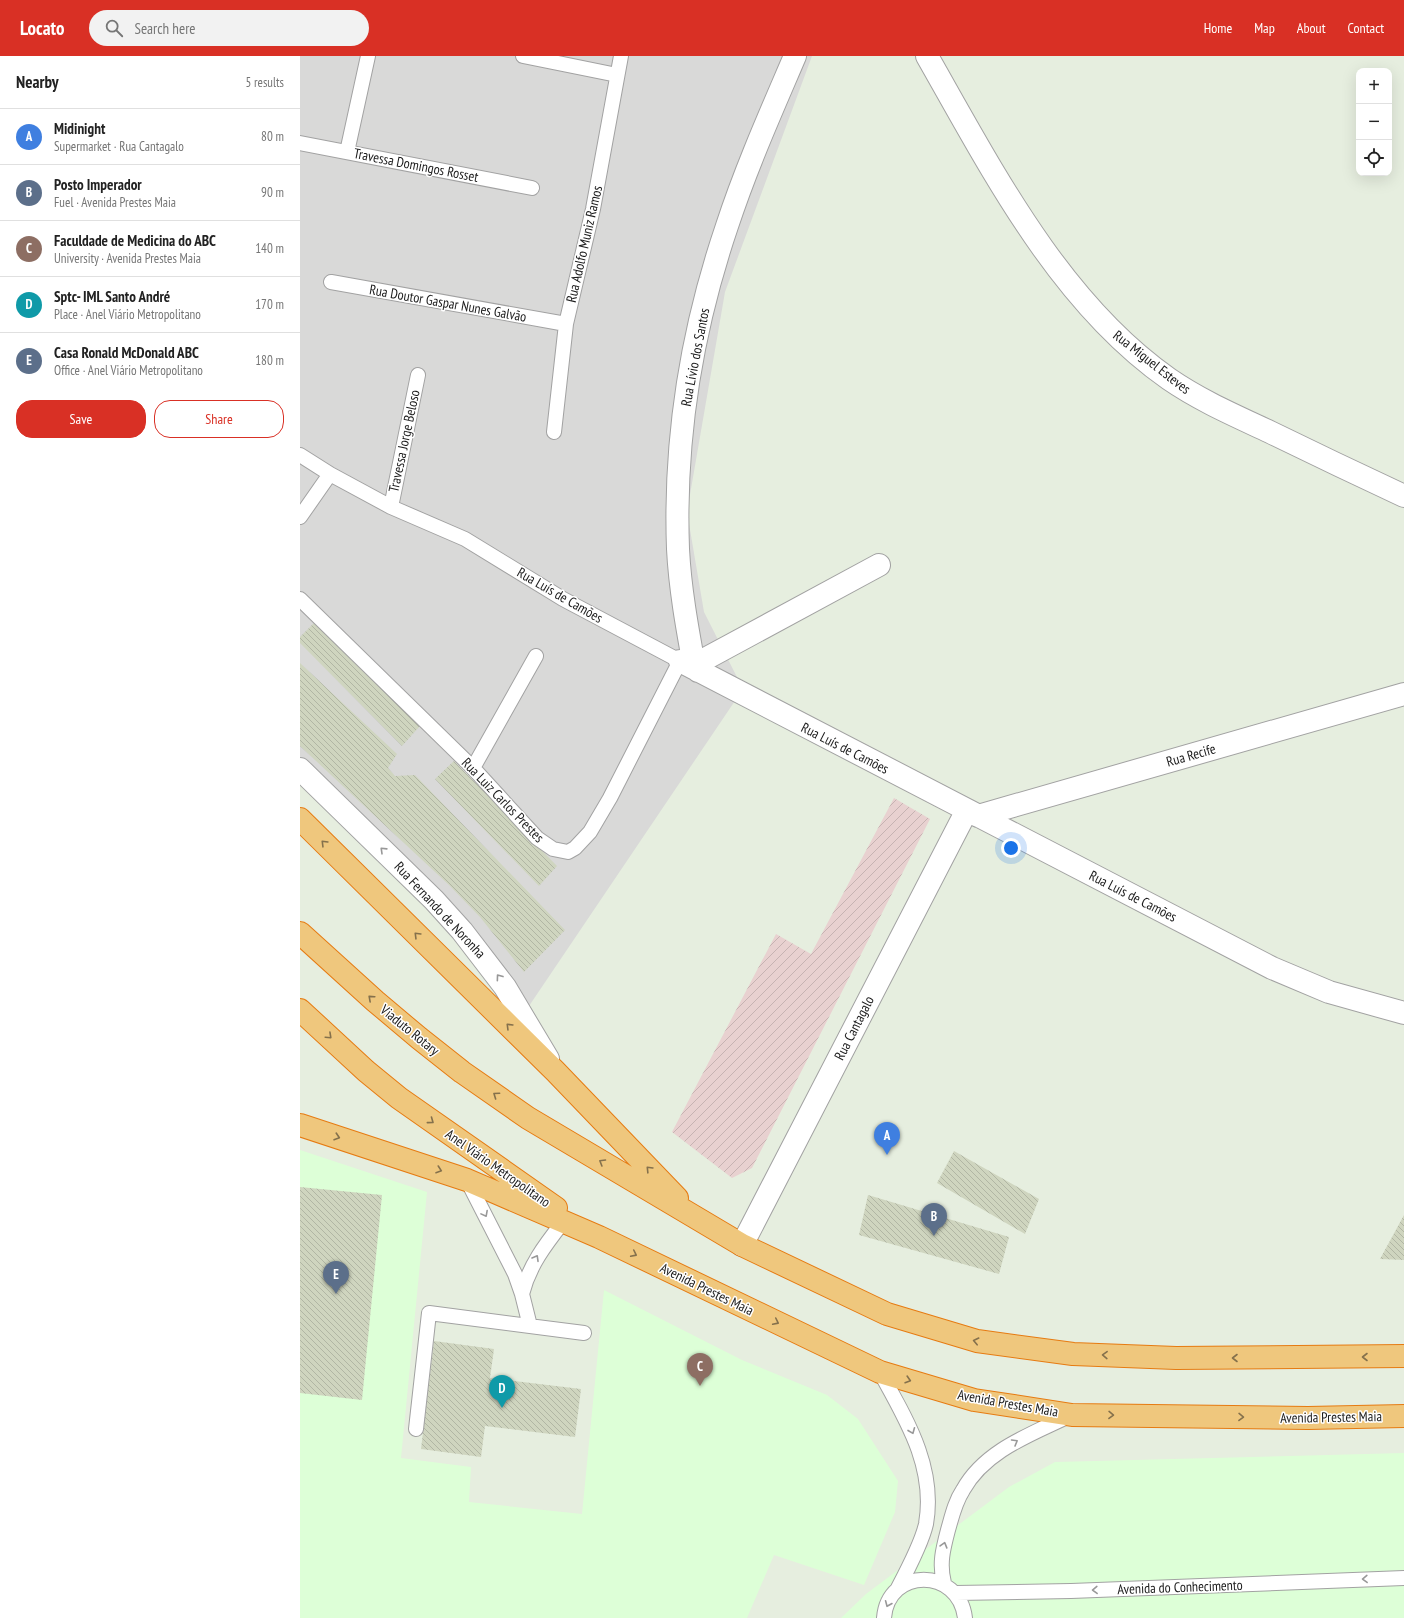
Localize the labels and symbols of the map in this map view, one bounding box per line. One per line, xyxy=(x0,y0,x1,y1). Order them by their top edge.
street label: Travessa Domingos Rosset xyxy=(352,144,480,186)
street label: Rua Adolfo Muniz Ramos xyxy=(562,183,606,304)
street label: Rua Doutor Gaspar Nunes Galvão xyxy=(368,280,528,326)
street label: Rua Lívio dos Santos xyxy=(677,306,713,408)
street label: Rua Miguel Esteves xyxy=(1110,326,1195,398)
street label: Travessa Jorge Beloso xyxy=(384,388,424,494)
street label: Rua Luís de Camões xyxy=(514,563,606,627)
street label: Rua Luís de Camões xyxy=(798,718,892,778)
street label: Rua Recife xyxy=(1164,739,1218,771)
street label: Rua Luiz Carlos Prestes xyxy=(458,754,548,846)
your location xyxy=(1001,838,1021,858)
one-way arrow xyxy=(321,840,329,848)
one-way arrow xyxy=(380,847,388,855)
street label: Rua Fernando de Noronha xyxy=(390,858,490,962)
street label: Rua Luís de Camões xyxy=(1086,866,1180,926)
one-way arrow xyxy=(414,932,422,940)
one-way arrow xyxy=(496,975,503,982)
street label: Rua Cantagalo xyxy=(830,993,878,1063)
one-way arrow xyxy=(369,996,376,1003)
street label: Viaduto Rotary xyxy=(376,1000,444,1060)
one-way arrow xyxy=(506,1023,514,1031)
one-way arrow xyxy=(324,1031,332,1039)
one-way arrow xyxy=(493,1093,500,1100)
one-way arrow xyxy=(426,1116,433,1123)
pin: A xyxy=(874,1122,900,1155)
street label: Anel Viário Metropolitano xyxy=(442,1125,554,1211)
one-way arrow xyxy=(333,1132,340,1141)
one-way arrow xyxy=(599,1159,606,1166)
one-way arrow xyxy=(435,1166,442,1174)
one-way arrow xyxy=(646,1166,654,1174)
pin: B xyxy=(921,1203,947,1236)
one-way arrow xyxy=(480,1210,488,1218)
one-way arrow xyxy=(629,1249,637,1257)
one-way arrow xyxy=(532,1255,539,1262)
street label: Avenida Prestes Maia xyxy=(657,1259,757,1319)
pin: E xyxy=(323,1261,349,1294)
one-way arrow xyxy=(772,1317,780,1325)
one-way arrow xyxy=(973,1337,979,1345)
one-way arrow xyxy=(1102,1351,1108,1360)
pin: C xyxy=(687,1353,713,1386)
one-way arrow xyxy=(1362,1353,1368,1361)
one-way arrow xyxy=(1232,1354,1238,1362)
pin: D xyxy=(489,1375,515,1408)
one-way arrow xyxy=(904,1375,911,1384)
street label: Avenida Prestes Maia xyxy=(956,1385,1060,1421)
street label: Avenida Prestes Maia xyxy=(1280,1407,1382,1427)
one-way arrow xyxy=(1108,1411,1114,1419)
one-way arrow xyxy=(1238,1413,1244,1421)
one-way arrow xyxy=(907,1427,915,1434)
one-way arrow xyxy=(1011,1440,1018,1447)
one-way arrow xyxy=(939,1542,948,1549)
one-way arrow xyxy=(1362,1575,1368,1584)
street label: Avenida do Conhecimento xyxy=(1117,1576,1243,1598)
one-way arrow xyxy=(1092,1586,1098,1595)
one-way arrow xyxy=(885,1599,893,1607)

